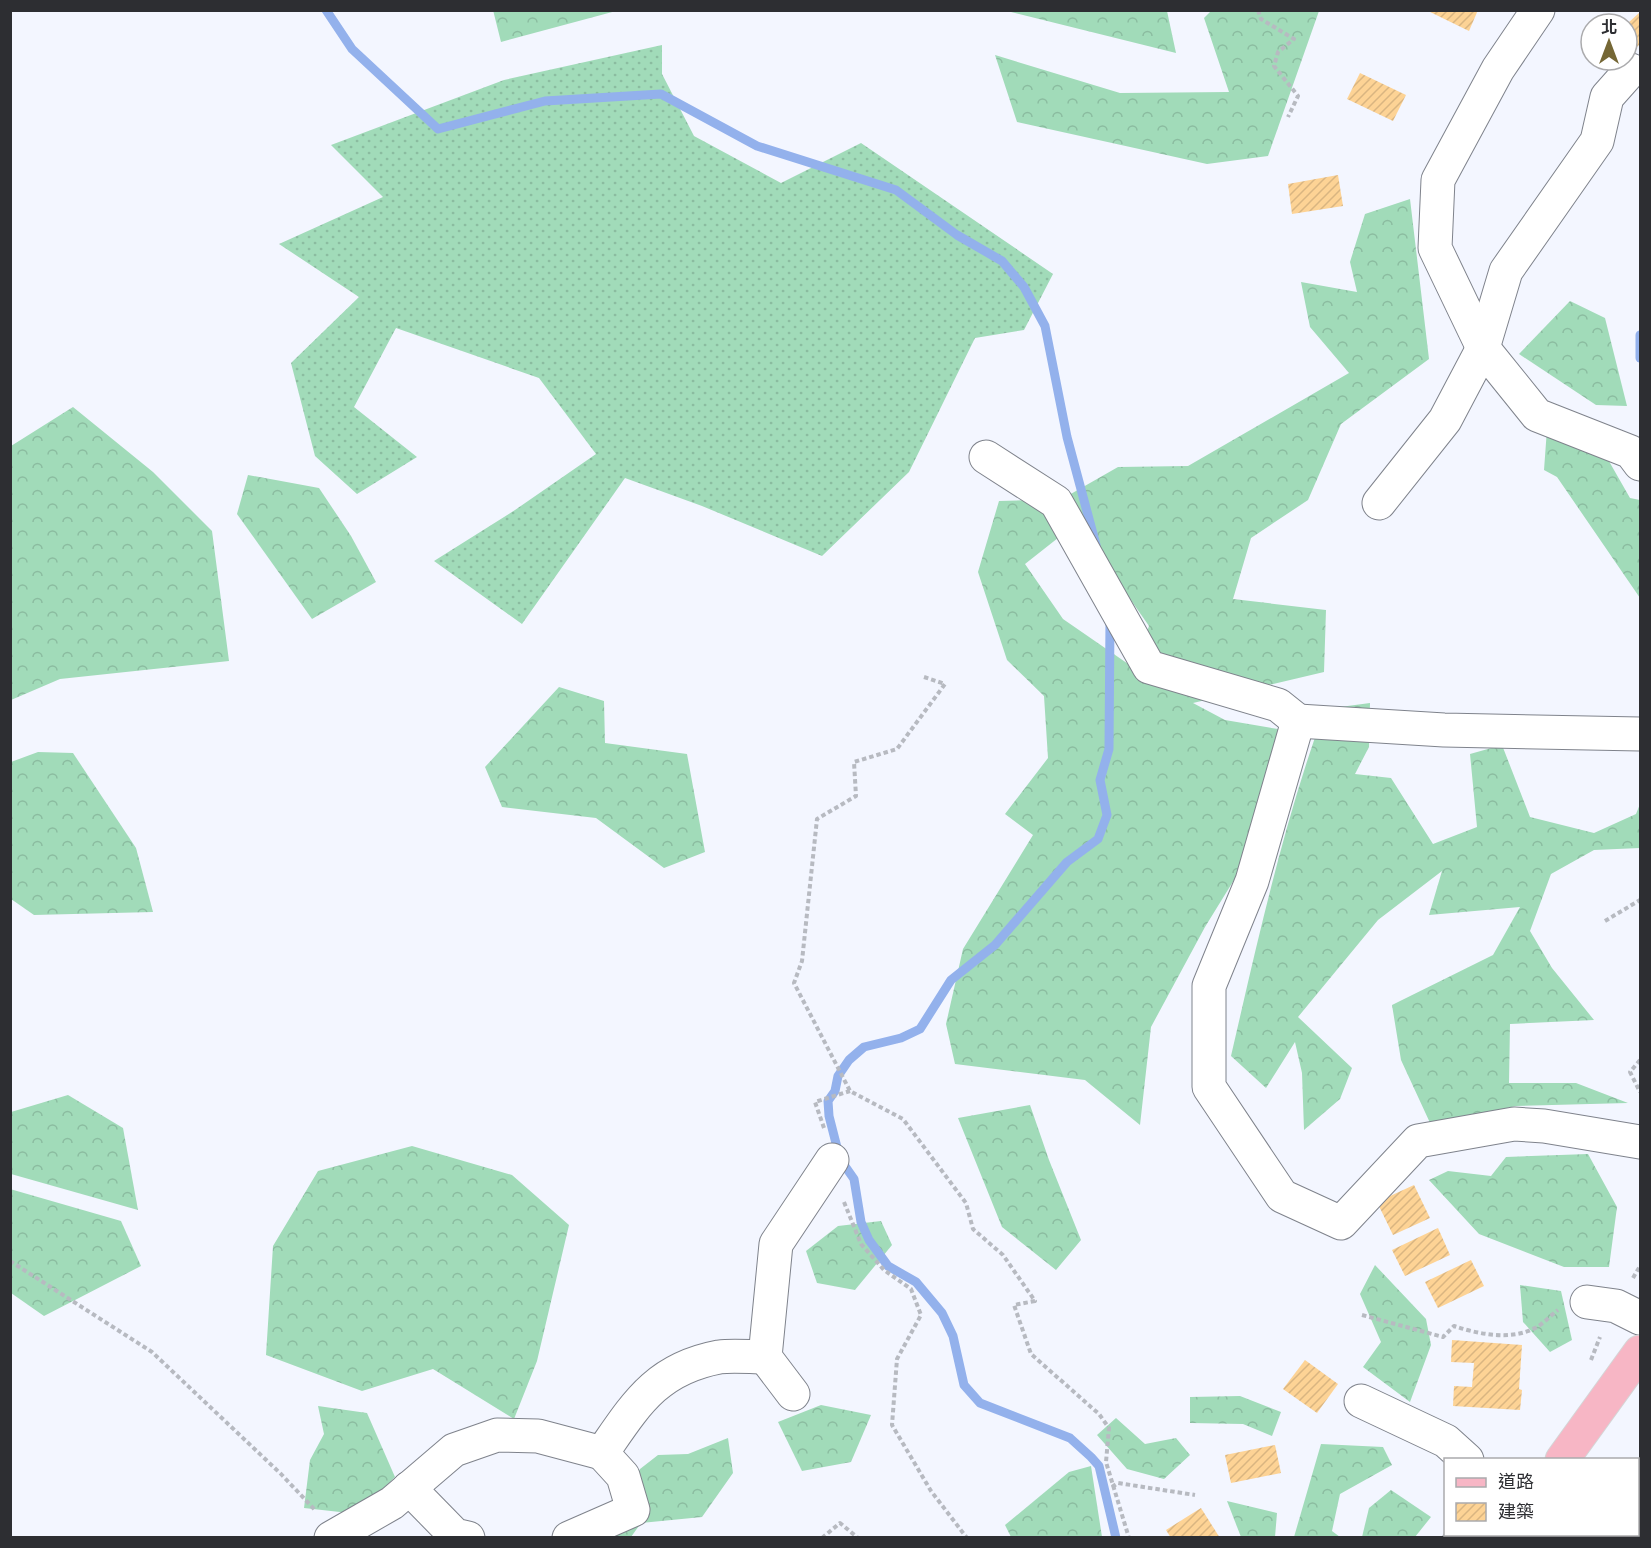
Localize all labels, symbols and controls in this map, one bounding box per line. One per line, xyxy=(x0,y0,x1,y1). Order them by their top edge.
north arrow xyxy=(1579,12,1639,72)
text: 北 xyxy=(1601,16,1617,38)
legend xyxy=(1444,1458,1639,1536)
text: 道路 xyxy=(1498,1469,1534,1493)
text: 建築 xyxy=(1498,1499,1534,1523)

